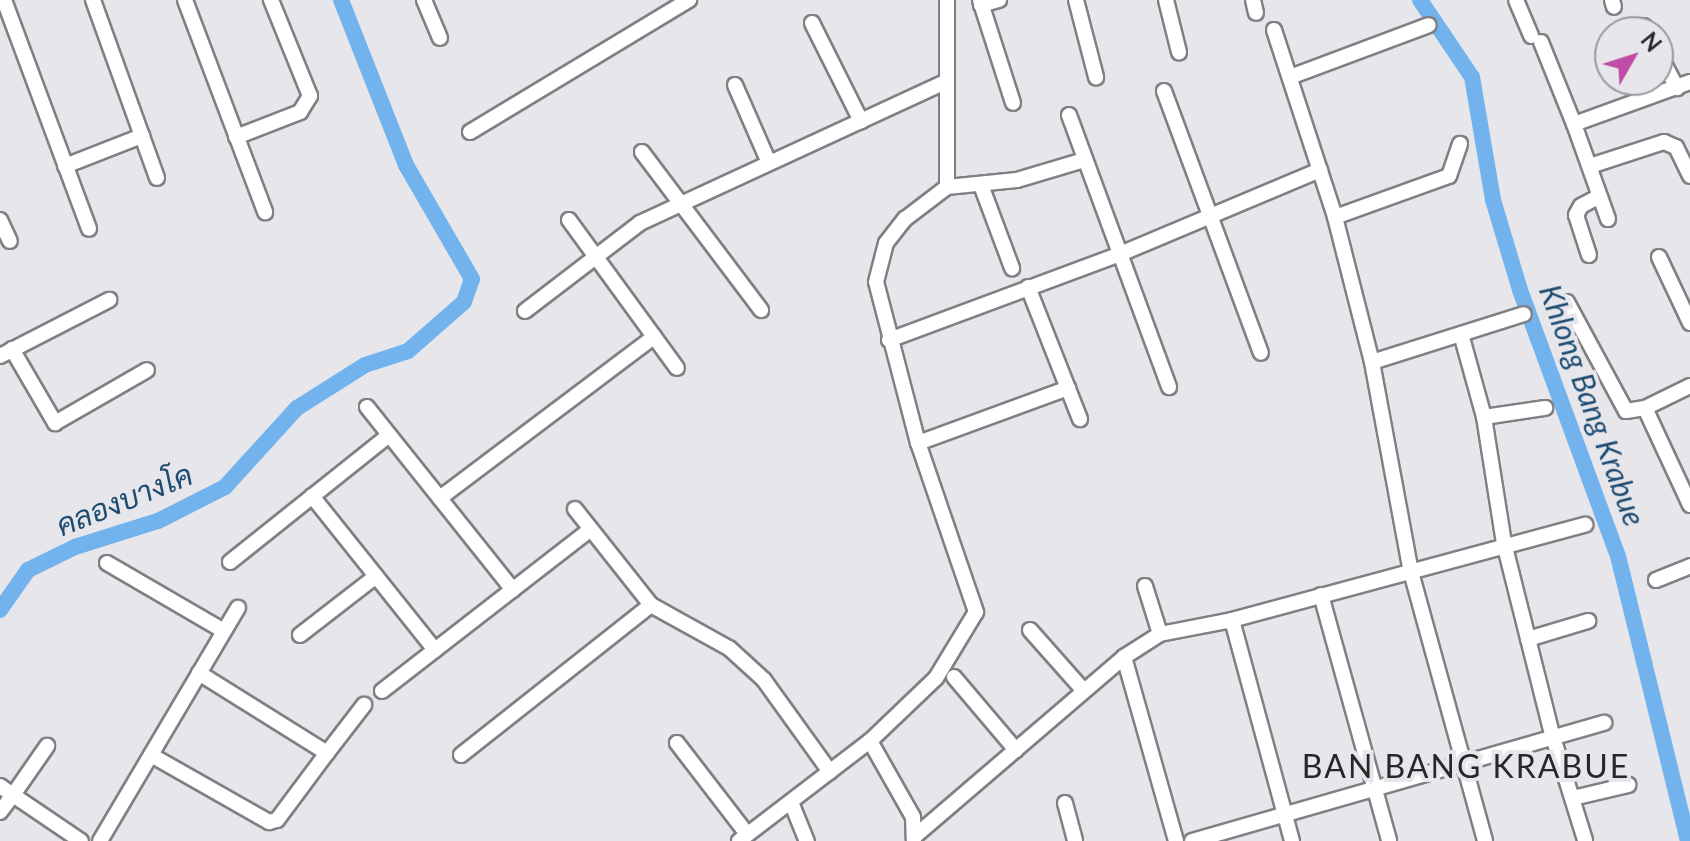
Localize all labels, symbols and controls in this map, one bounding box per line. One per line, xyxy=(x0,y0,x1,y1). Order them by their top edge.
north arrow xyxy=(1594,16,1674,96)
text: N xyxy=(1636,27,1667,57)
water label: Khlong Bang Krabue xyxy=(1533,279,1653,531)
water label: คลองบางโค xyxy=(51,455,197,543)
district label: BAN BANG KRABUE xyxy=(1302,747,1630,785)

